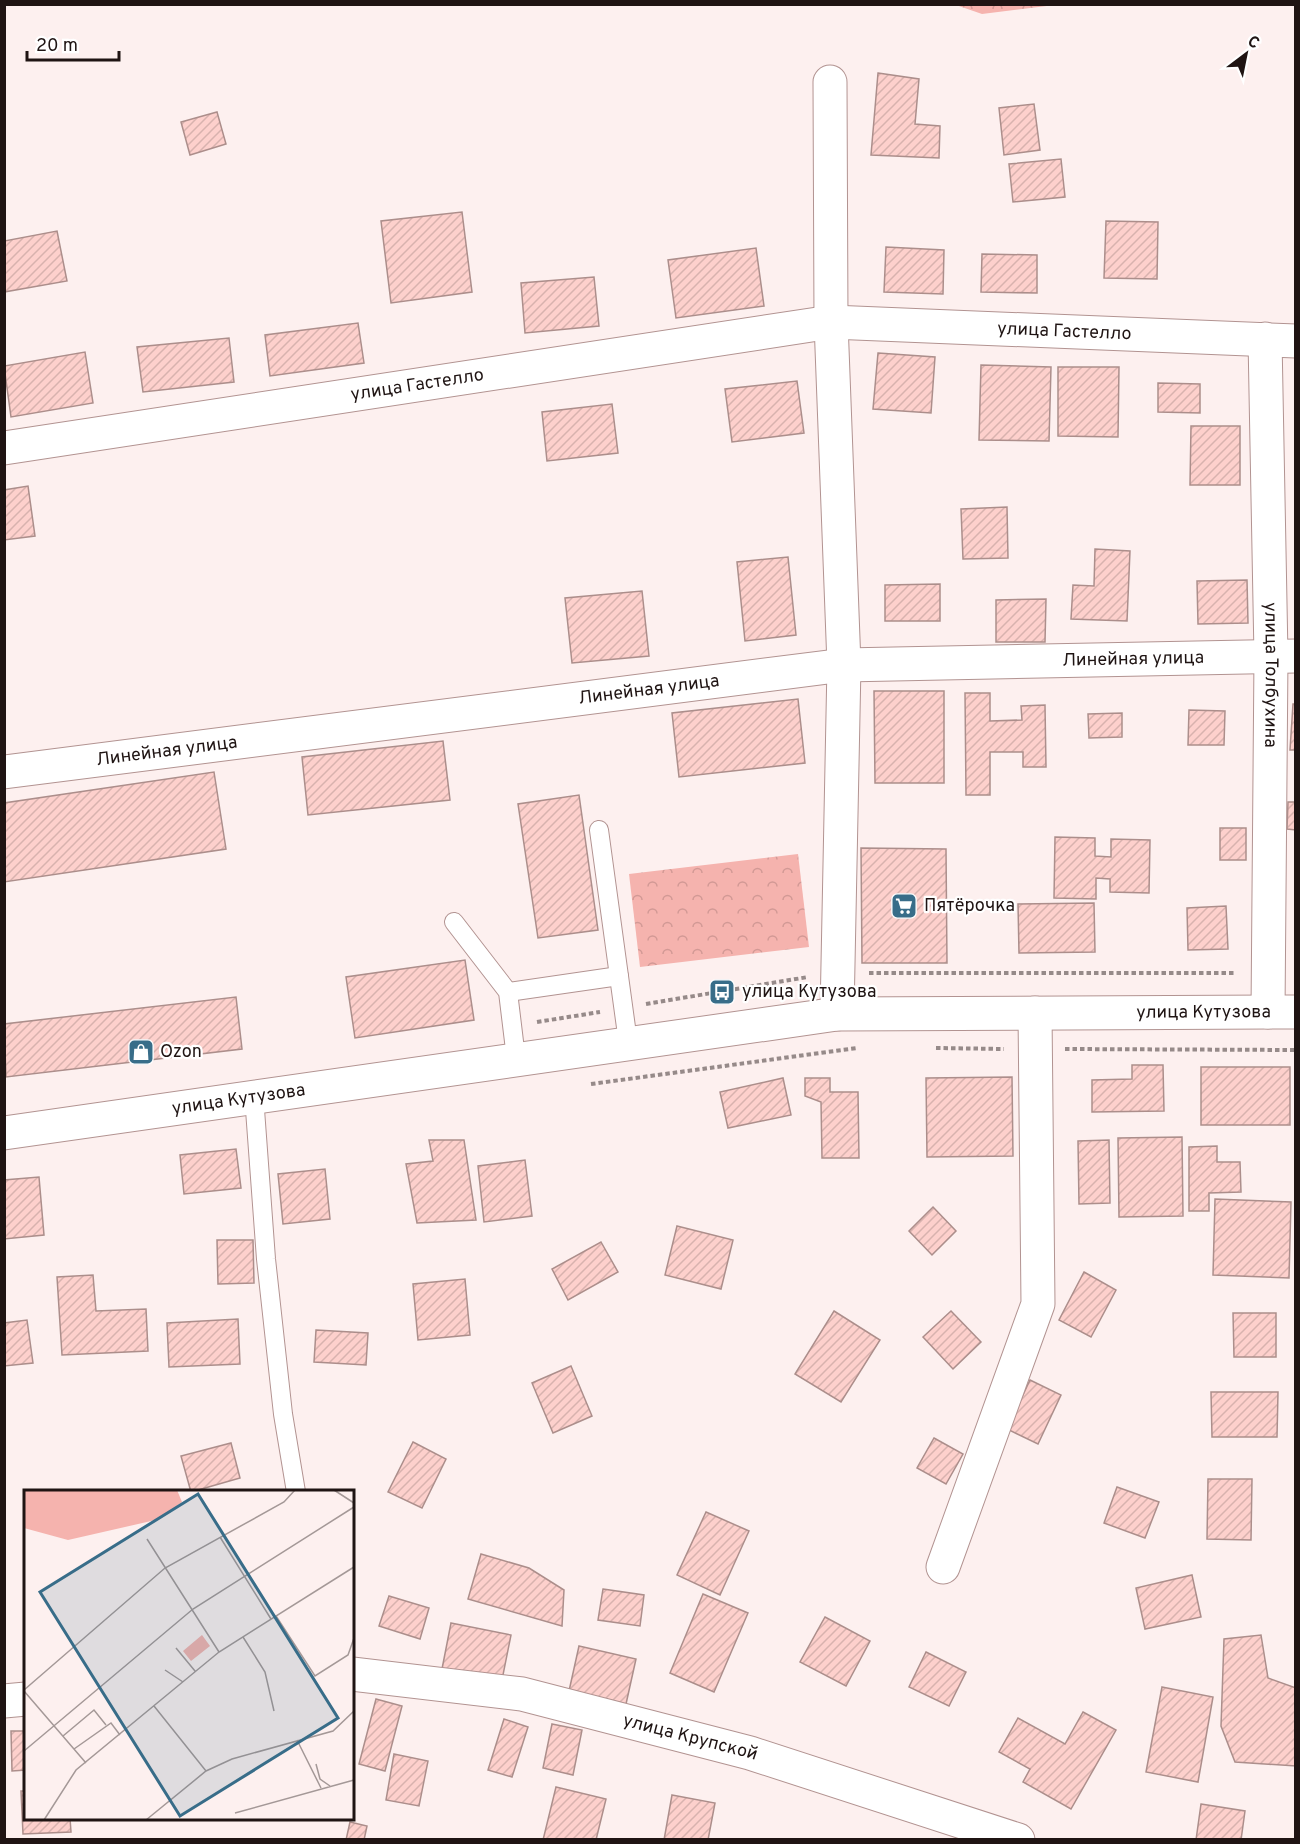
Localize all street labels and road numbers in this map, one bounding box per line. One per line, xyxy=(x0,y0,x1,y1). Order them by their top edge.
street label: улица Гастелло xyxy=(997,317,1132,346)
street label: улица Гастелло xyxy=(349,364,485,407)
street label: улица Толбухина xyxy=(1258,602,1283,748)
street label: Линейная улица xyxy=(1062,646,1204,672)
street label: Линейная улица xyxy=(577,669,721,710)
street label: Линейная улица xyxy=(95,731,239,772)
street label: улица Кутузова xyxy=(1136,1001,1271,1024)
street label: улица Кутузова xyxy=(170,1079,307,1120)
street label: улица Крупской xyxy=(620,1709,761,1766)

